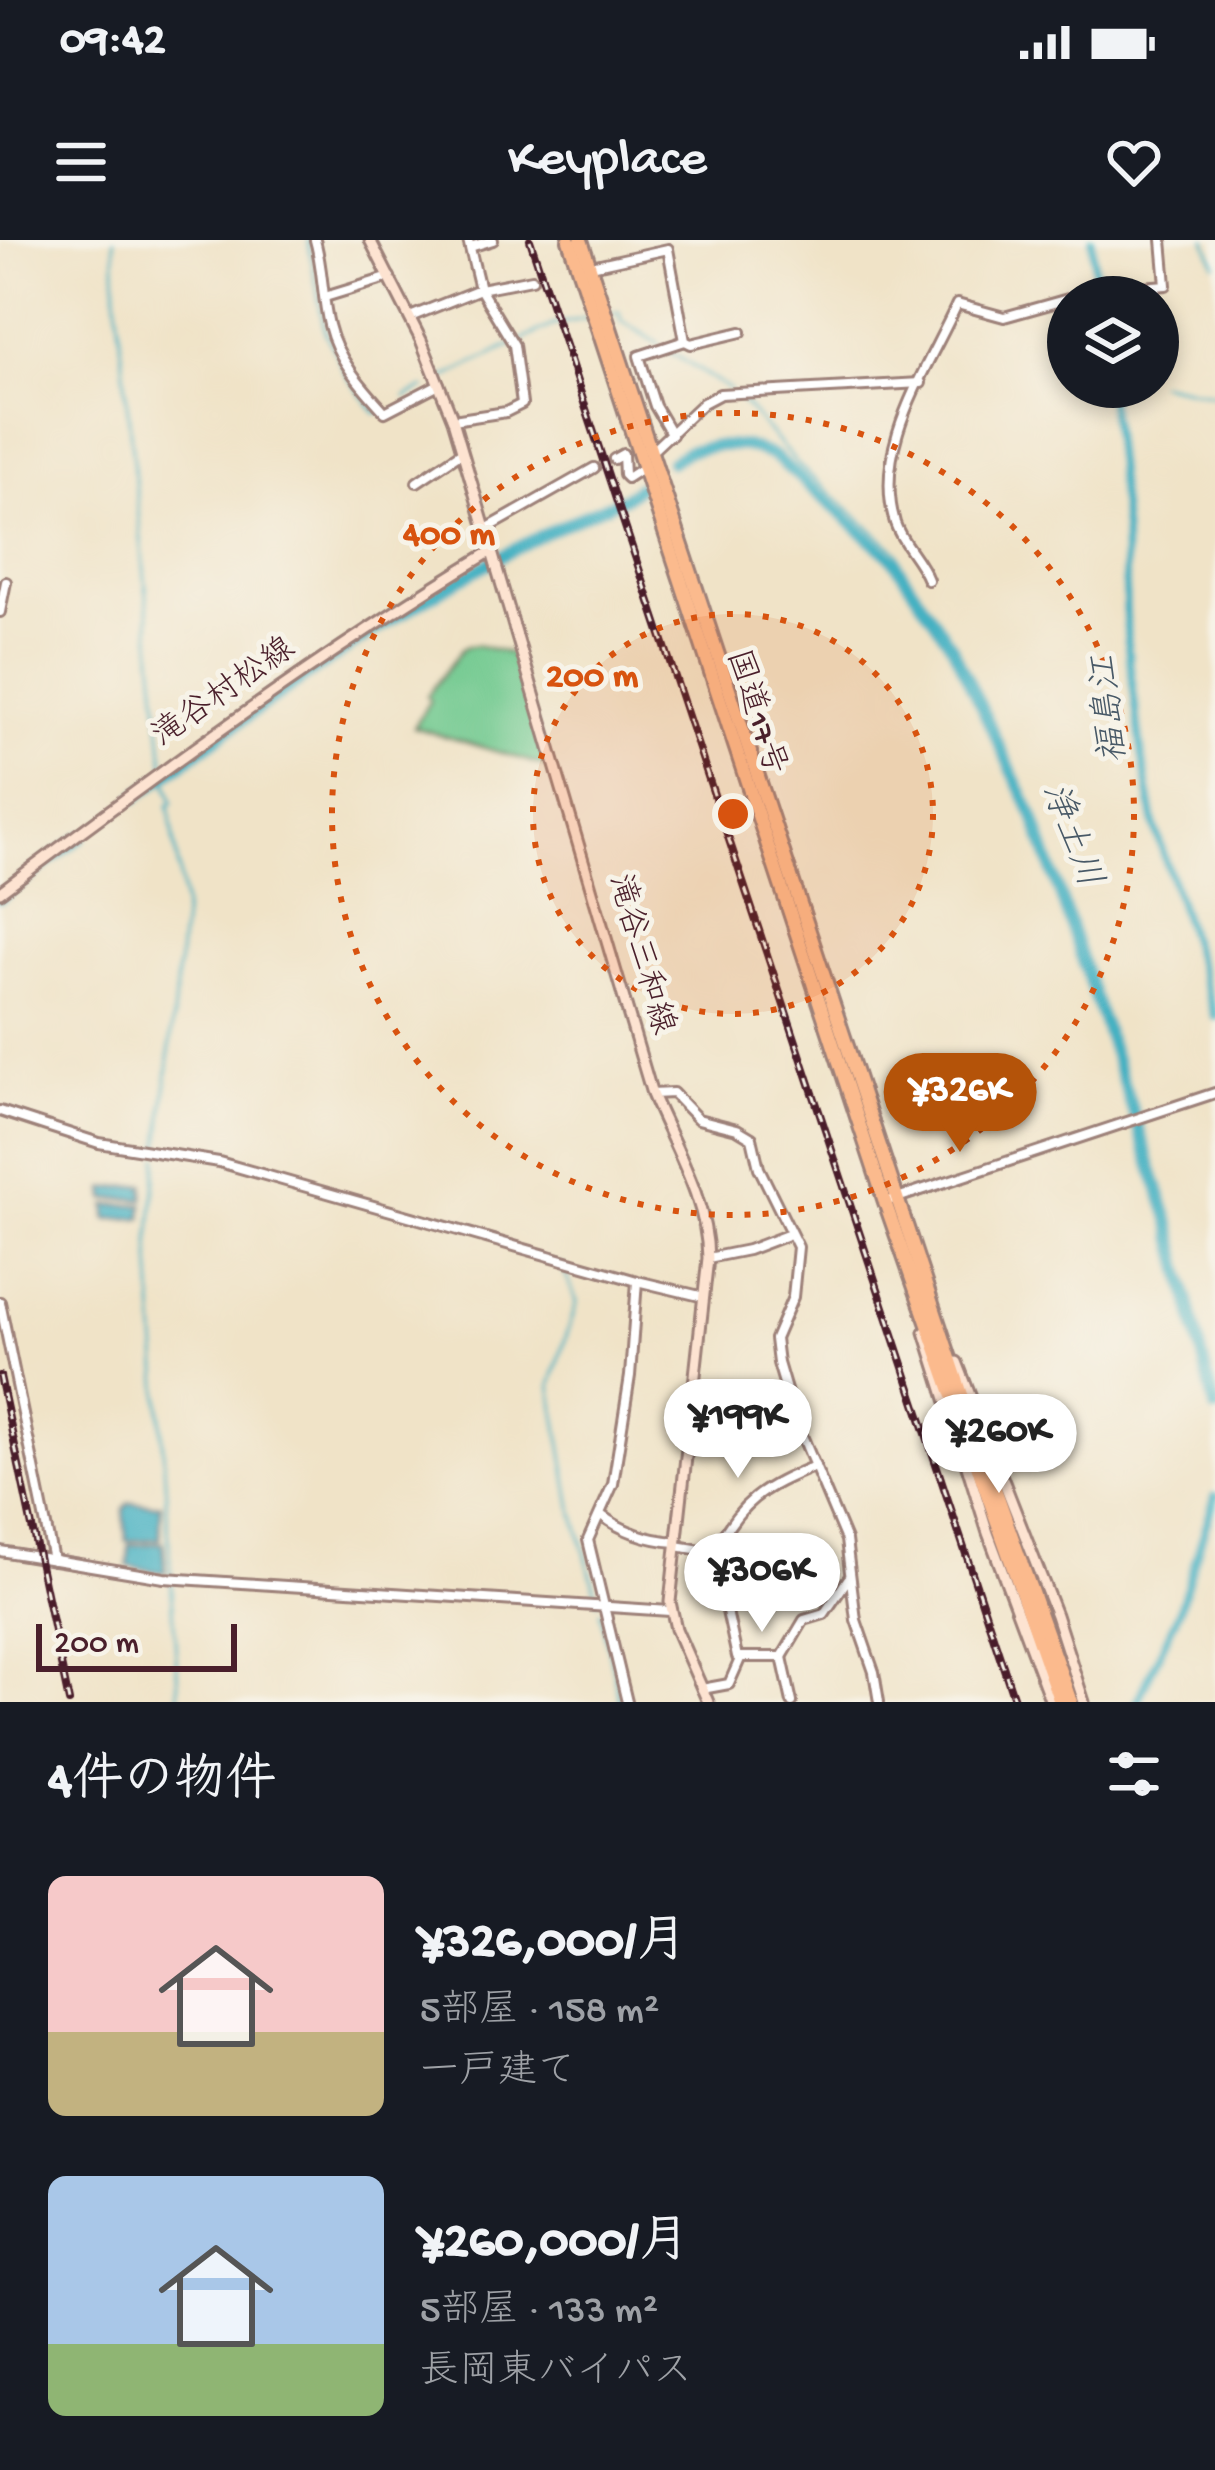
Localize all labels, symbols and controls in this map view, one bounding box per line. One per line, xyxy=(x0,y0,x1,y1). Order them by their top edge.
text: 09:42 xyxy=(60,16,166,69)
icon: menu xyxy=(48,129,114,195)
icon: heart xyxy=(1101,129,1167,195)
text: Keyplace xyxy=(508,130,707,194)
map controls xyxy=(1047,276,1179,408)
button: layers xyxy=(1047,276,1179,408)
text: 400 m xyxy=(402,515,495,558)
street label: 滝谷村松線 xyxy=(145,629,303,757)
street label: 国道17号 xyxy=(716,645,794,780)
water label: 福島江 xyxy=(1083,652,1139,765)
text: 200 m xyxy=(546,657,639,700)
water label: 浄土川 xyxy=(1030,777,1110,894)
centre of rings xyxy=(712,793,754,835)
street label: 滝谷三和線 xyxy=(598,870,682,1040)
pin: ¥326K xyxy=(876,1053,1044,1155)
text: ¥326K xyxy=(911,1069,1009,1115)
pin: ¥199K xyxy=(654,1379,822,1481)
pin: ¥260K xyxy=(915,1394,1083,1496)
text: ¥199K xyxy=(691,1395,785,1441)
text: ¥260K xyxy=(949,1410,1049,1456)
pin: ¥306K xyxy=(678,1533,846,1635)
text: ¥306K xyxy=(711,1549,813,1595)
scale bar xyxy=(36,1618,237,1671)
text: 200 m xyxy=(54,1626,139,1664)
icon: filters xyxy=(1101,1741,1167,1807)
text: 4件の物件 xyxy=(48,1754,276,1814)
text: ¥326,000/月 xyxy=(420,1915,687,1975)
icon: home xyxy=(144,1924,288,2068)
text: 5部屋 · 158 m² xyxy=(420,1990,659,2036)
text: 一戸建て xyxy=(420,2051,576,2097)
text: ¥260,000/月 xyxy=(420,2215,690,2275)
icon: home xyxy=(144,2224,288,2368)
text: 5部屋 · 133 m² xyxy=(420,2290,658,2336)
text: 長岡東バイパス xyxy=(420,2351,692,2397)

